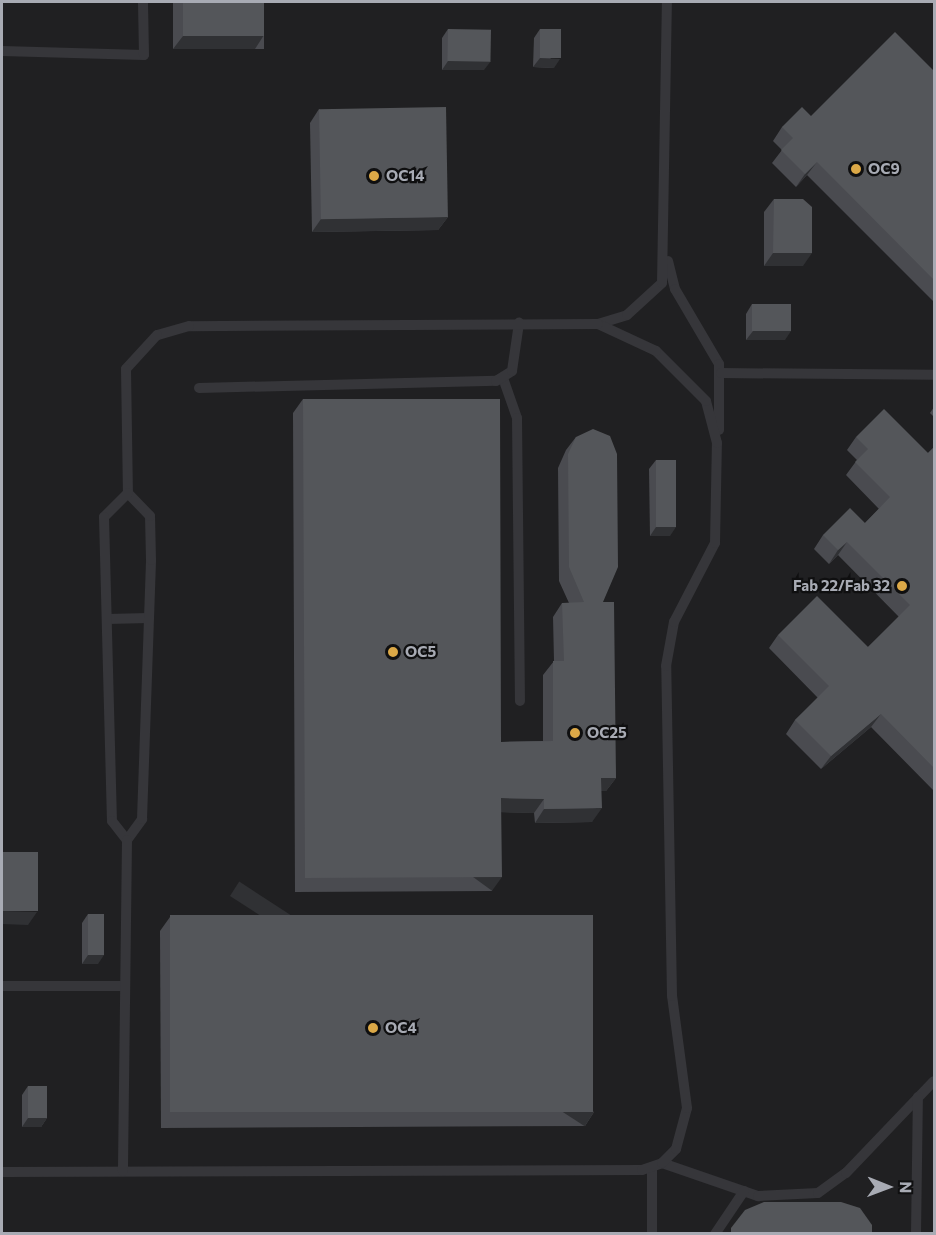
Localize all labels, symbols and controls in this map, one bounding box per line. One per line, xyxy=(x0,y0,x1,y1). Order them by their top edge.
place label: OC9 xyxy=(868,160,900,178)
marker: OC9 xyxy=(849,162,863,176)
place label: OC14 xyxy=(386,167,424,185)
marker: OC14 xyxy=(367,169,381,183)
place label: Fab 22/Fab 32 xyxy=(793,577,890,595)
marker: Fab 22/Fab 32 xyxy=(895,579,909,593)
place label: OC5 xyxy=(405,643,436,661)
marker: OC5 xyxy=(386,645,400,659)
place label: OC25 xyxy=(587,724,627,742)
marker: OC25 xyxy=(568,726,582,740)
place label: OC4 xyxy=(385,1019,417,1037)
marker: OC4 xyxy=(366,1021,380,1035)
north arrow xyxy=(858,1157,918,1217)
text: N xyxy=(897,1181,916,1193)

